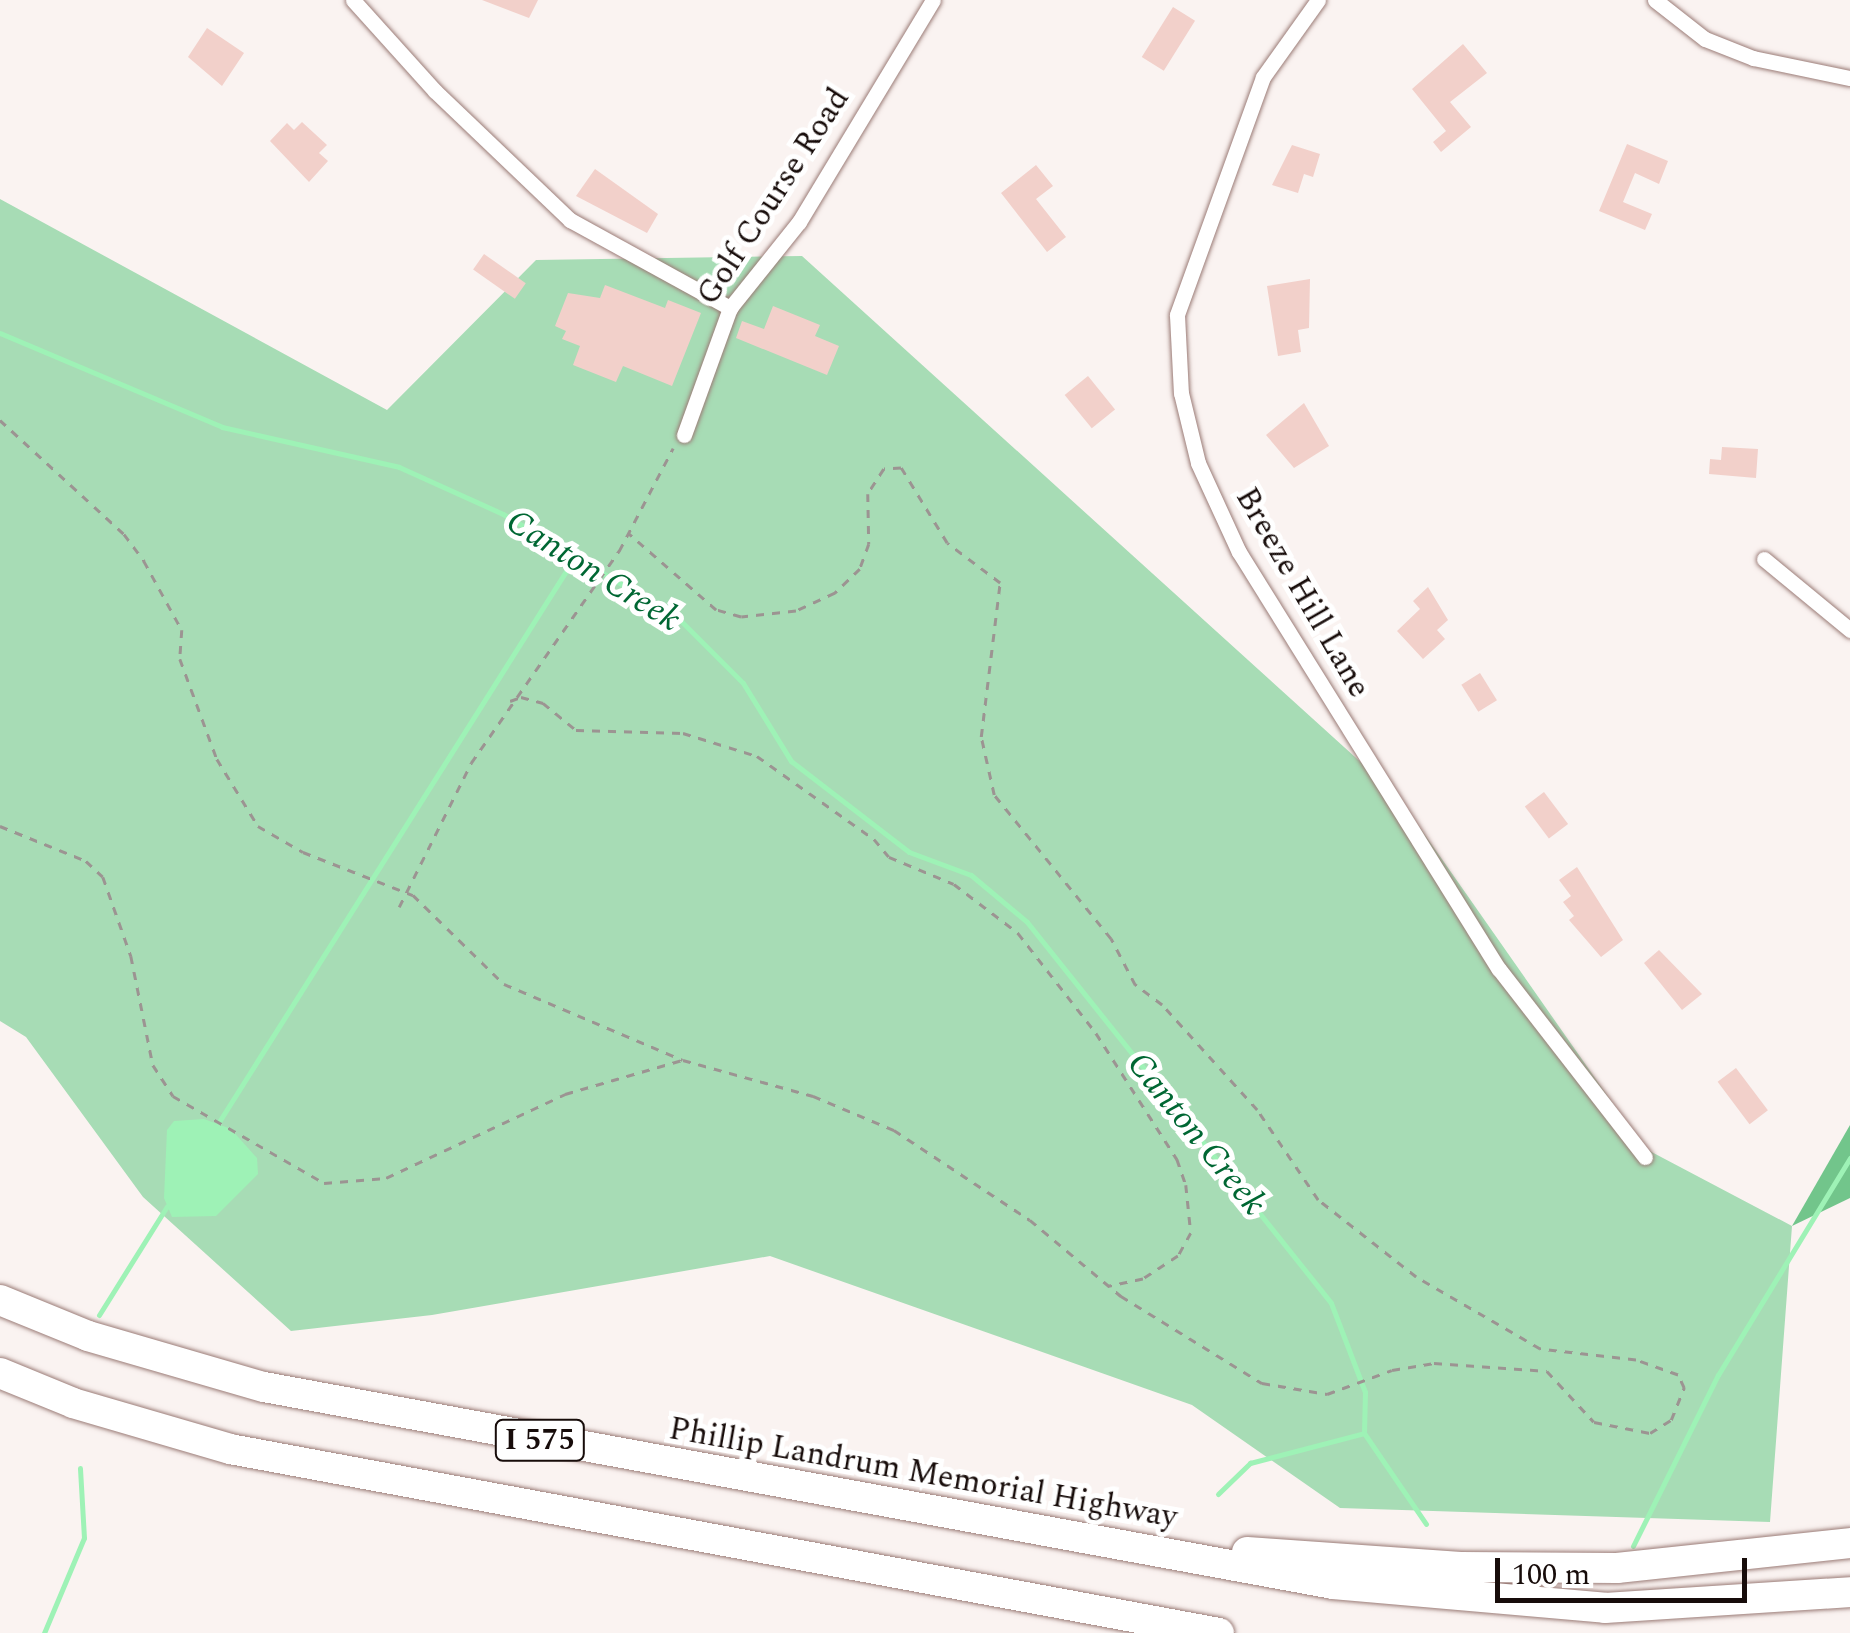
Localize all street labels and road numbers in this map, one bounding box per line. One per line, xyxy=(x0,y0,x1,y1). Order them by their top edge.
street label: Golf Course Road xyxy=(690,81,858,313)
street label: Breeze Hill Lane xyxy=(1226,481,1378,705)
street label: Phillip Landrum Memorial Highway xyxy=(666,1410,1180,1538)
road number: I 575 xyxy=(492,1415,588,1465)

